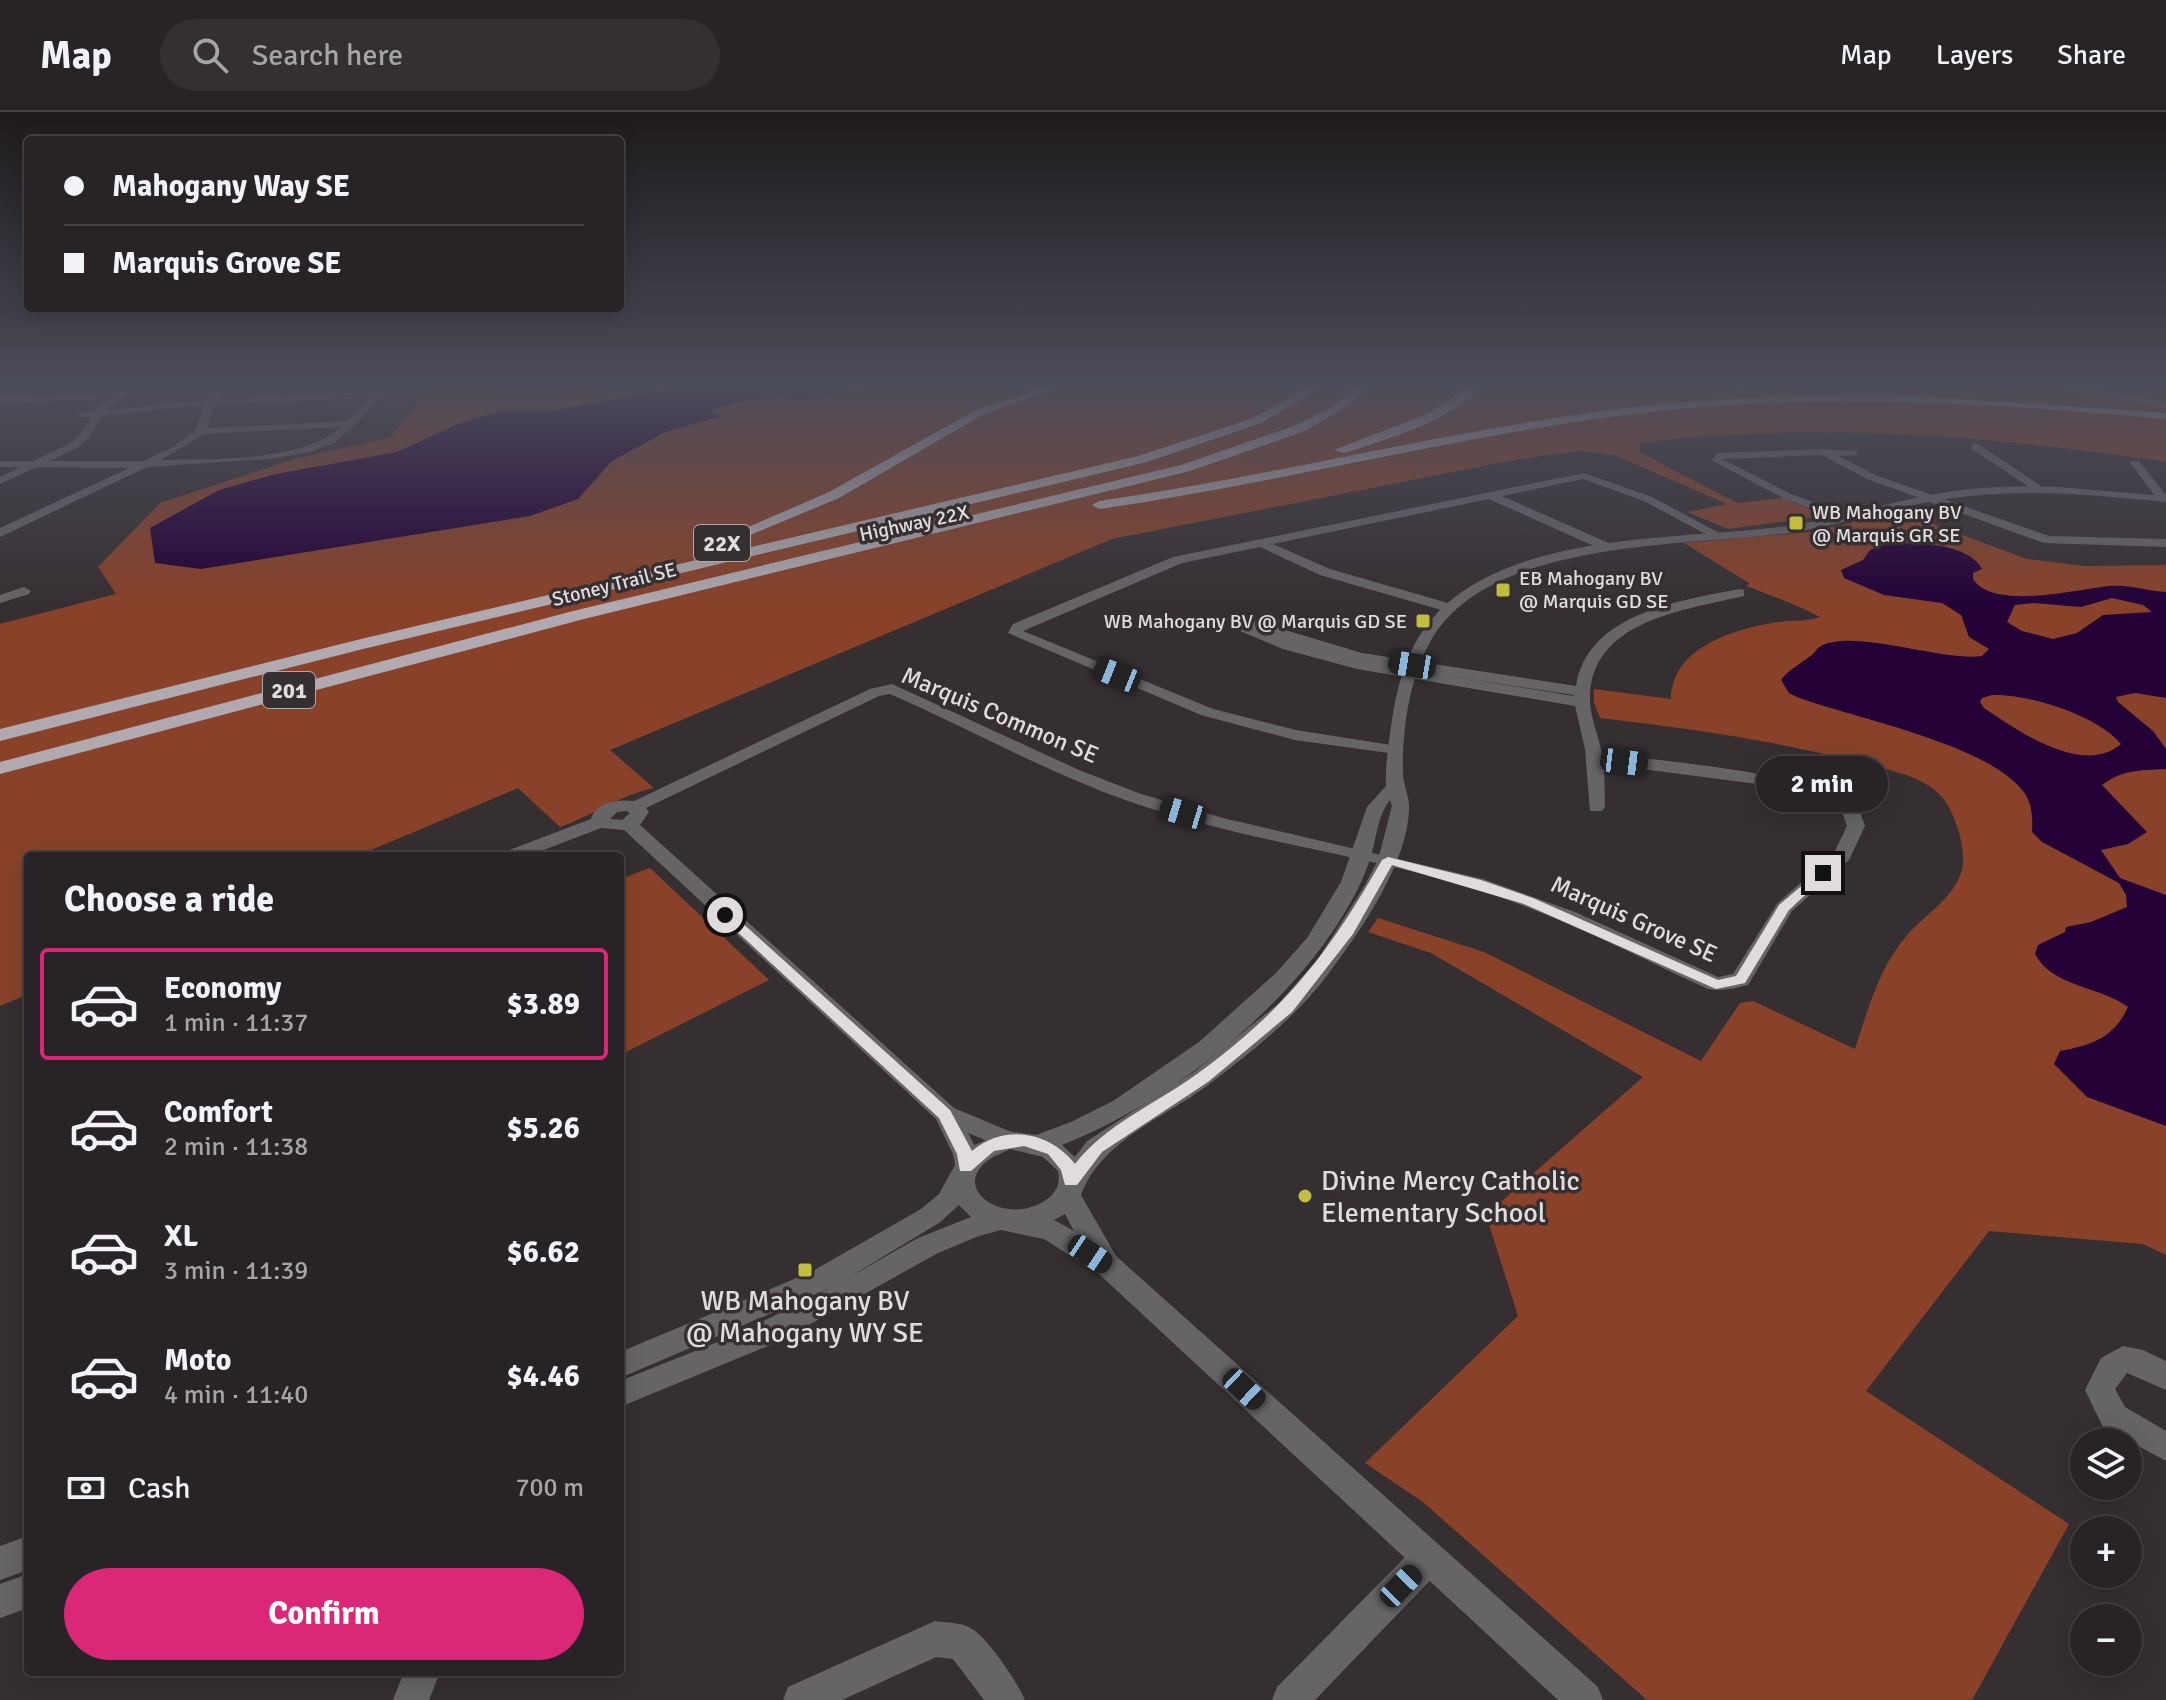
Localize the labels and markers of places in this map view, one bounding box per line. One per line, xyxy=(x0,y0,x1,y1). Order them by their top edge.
place label: WB Mahogany BV @ Marquis GR SE xyxy=(1812,500,1962,548)
marker: WB Mahogany BV @ Marquis GR SE xyxy=(1787,514,1805,532)
place label: EB Mahogany BV @ Marquis GD SE xyxy=(1519,566,1669,614)
marker: EB Mahogany BV @ Marquis GD SE xyxy=(1494,581,1512,599)
place label: WB Mahogany BV @ Marquis GD SE xyxy=(1104,609,1407,634)
marker: WB Mahogany BV @ Marquis GD SE xyxy=(1414,612,1432,630)
place label: Divine Mercy Catholic Elementary School xyxy=(1321,1164,1580,1230)
marker: Divine Mercy Catholic Elementary School xyxy=(1296,1187,1314,1205)
marker: WB Mahogany BV @ Mahogany WY SE xyxy=(796,1261,814,1279)
place label: WB Mahogany BV @ Mahogany WY SE xyxy=(686,1284,924,1350)

